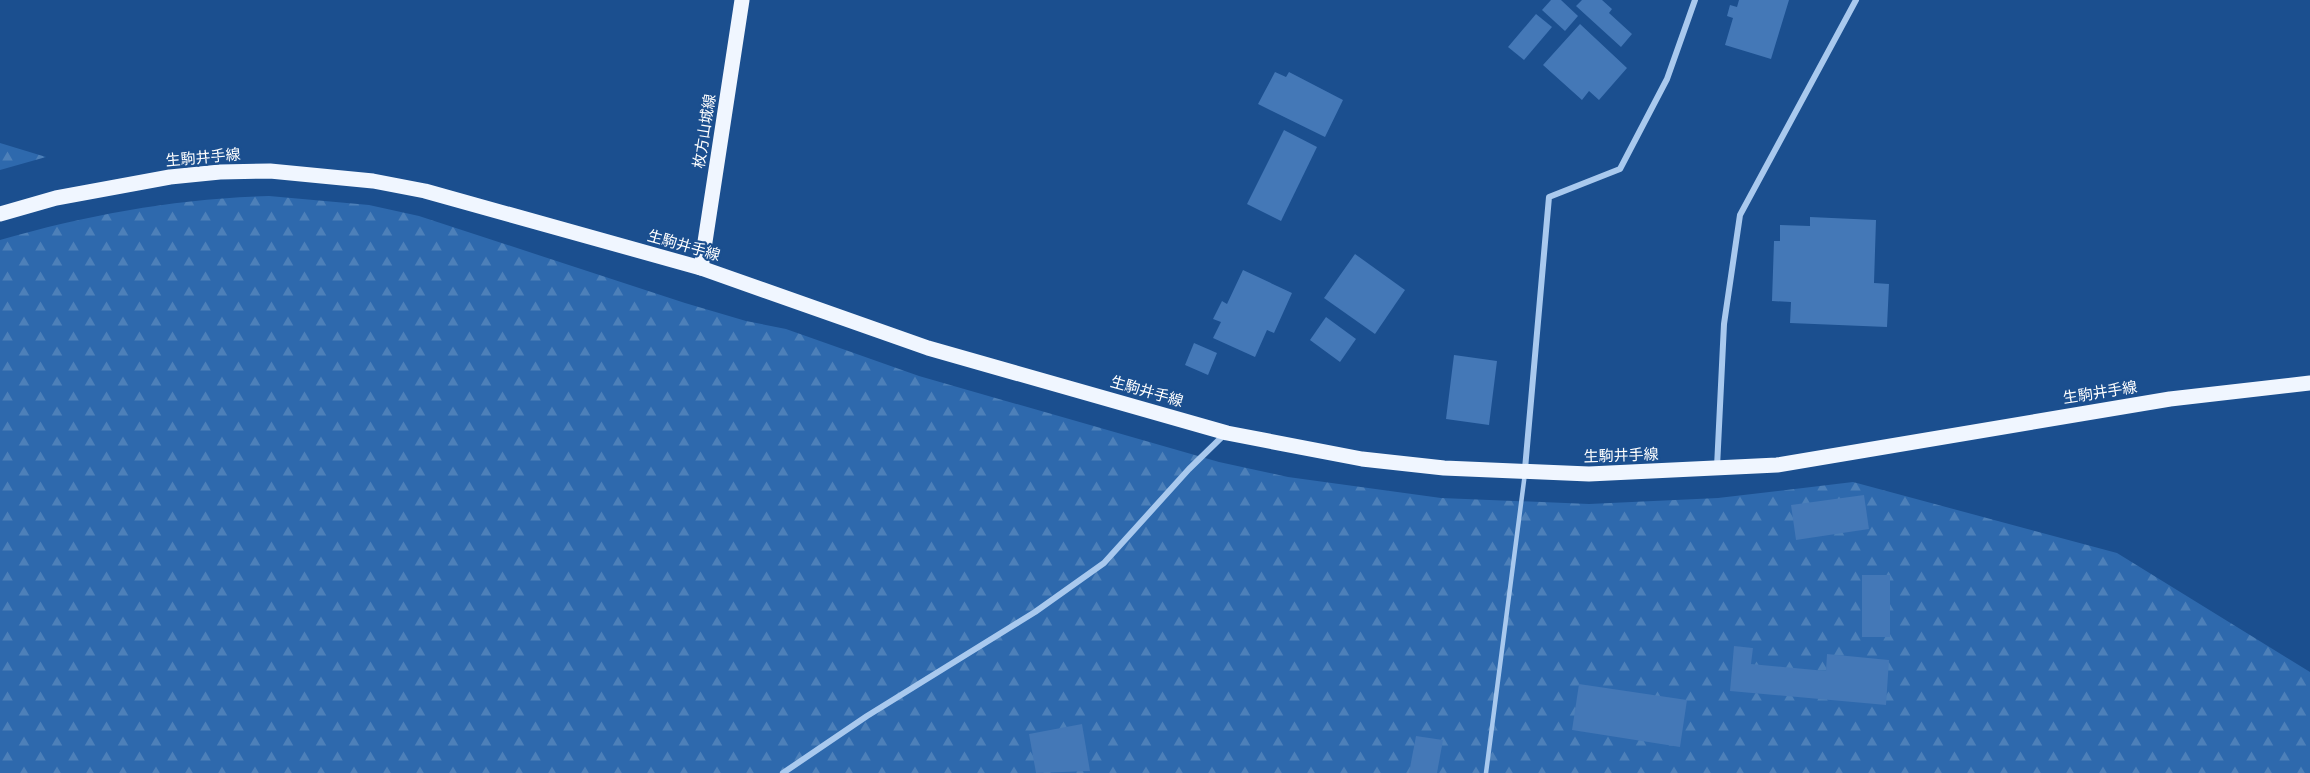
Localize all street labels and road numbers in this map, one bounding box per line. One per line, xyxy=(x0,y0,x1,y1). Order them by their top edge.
street label: 枚方山城線 xyxy=(689,92,719,170)
street label: 生駒井手線 xyxy=(165,144,241,170)
street label: 生駒井手線 xyxy=(645,226,723,264)
street label: 生駒井手線 xyxy=(1108,372,1186,410)
street label: 生駒井手線 xyxy=(2061,377,2139,407)
street label: 生駒井手線 xyxy=(1583,444,1659,466)

